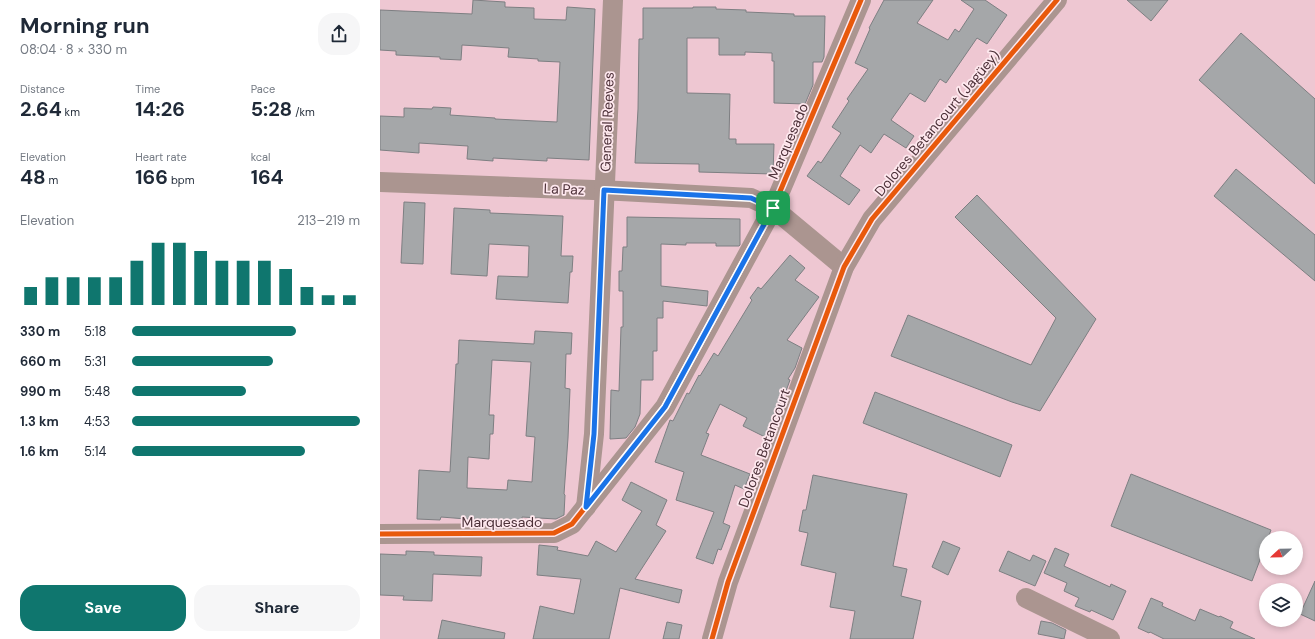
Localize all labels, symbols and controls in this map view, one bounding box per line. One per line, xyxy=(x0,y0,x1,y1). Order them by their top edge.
text: Morning run xyxy=(20,11,150,40)
button: share xyxy=(318,13,360,55)
text: 08:04 · 8 × 330 m xyxy=(20,41,127,58)
street label: Dolores Betancourt (Jagüey) xyxy=(871,46,1003,200)
street label: General Reeves xyxy=(596,72,618,172)
text: Distance xyxy=(20,82,65,96)
text: Time xyxy=(135,82,160,96)
text: Pace xyxy=(251,82,275,96)
text: 2.64 xyxy=(20,96,62,122)
text: 14:26 xyxy=(135,96,185,122)
text: 5:28 xyxy=(251,96,292,122)
street label: Marquesado xyxy=(764,100,812,182)
text: km xyxy=(62,105,80,119)
text: /km xyxy=(292,105,315,119)
text: Elevation xyxy=(20,150,66,164)
text: Heart rate xyxy=(135,150,187,164)
text: kcal xyxy=(251,150,271,164)
text: 48 xyxy=(20,164,46,190)
text: 166 xyxy=(135,164,168,190)
text: 164 xyxy=(251,164,284,190)
text: m xyxy=(46,173,58,187)
text: bpm xyxy=(168,173,194,187)
street label: La Paz xyxy=(543,179,585,199)
pin xyxy=(756,191,790,225)
icon: arrive xyxy=(762,197,784,219)
text: Elevation xyxy=(20,212,74,229)
text: 213–219 m xyxy=(297,212,360,229)
text: 330 m xyxy=(20,323,60,340)
text: 5:18 xyxy=(84,323,107,340)
text: 660 m xyxy=(20,353,61,370)
text: 5:31 xyxy=(84,353,106,370)
text: 990 m xyxy=(20,383,61,400)
text: 5:48 xyxy=(84,383,110,400)
street label: Dolores Betancourt xyxy=(734,386,794,510)
text: 1.3 km xyxy=(20,413,59,430)
text: 4:53 xyxy=(84,413,110,430)
text: 1.6 km xyxy=(20,443,59,460)
text: 5:14 xyxy=(84,443,107,460)
street label: Marquesado xyxy=(462,513,542,531)
north arrow xyxy=(1259,531,1303,575)
map controls xyxy=(1259,531,1303,627)
button: layers xyxy=(1259,583,1303,627)
button: Save xyxy=(20,585,186,631)
button: Share xyxy=(194,585,360,631)

